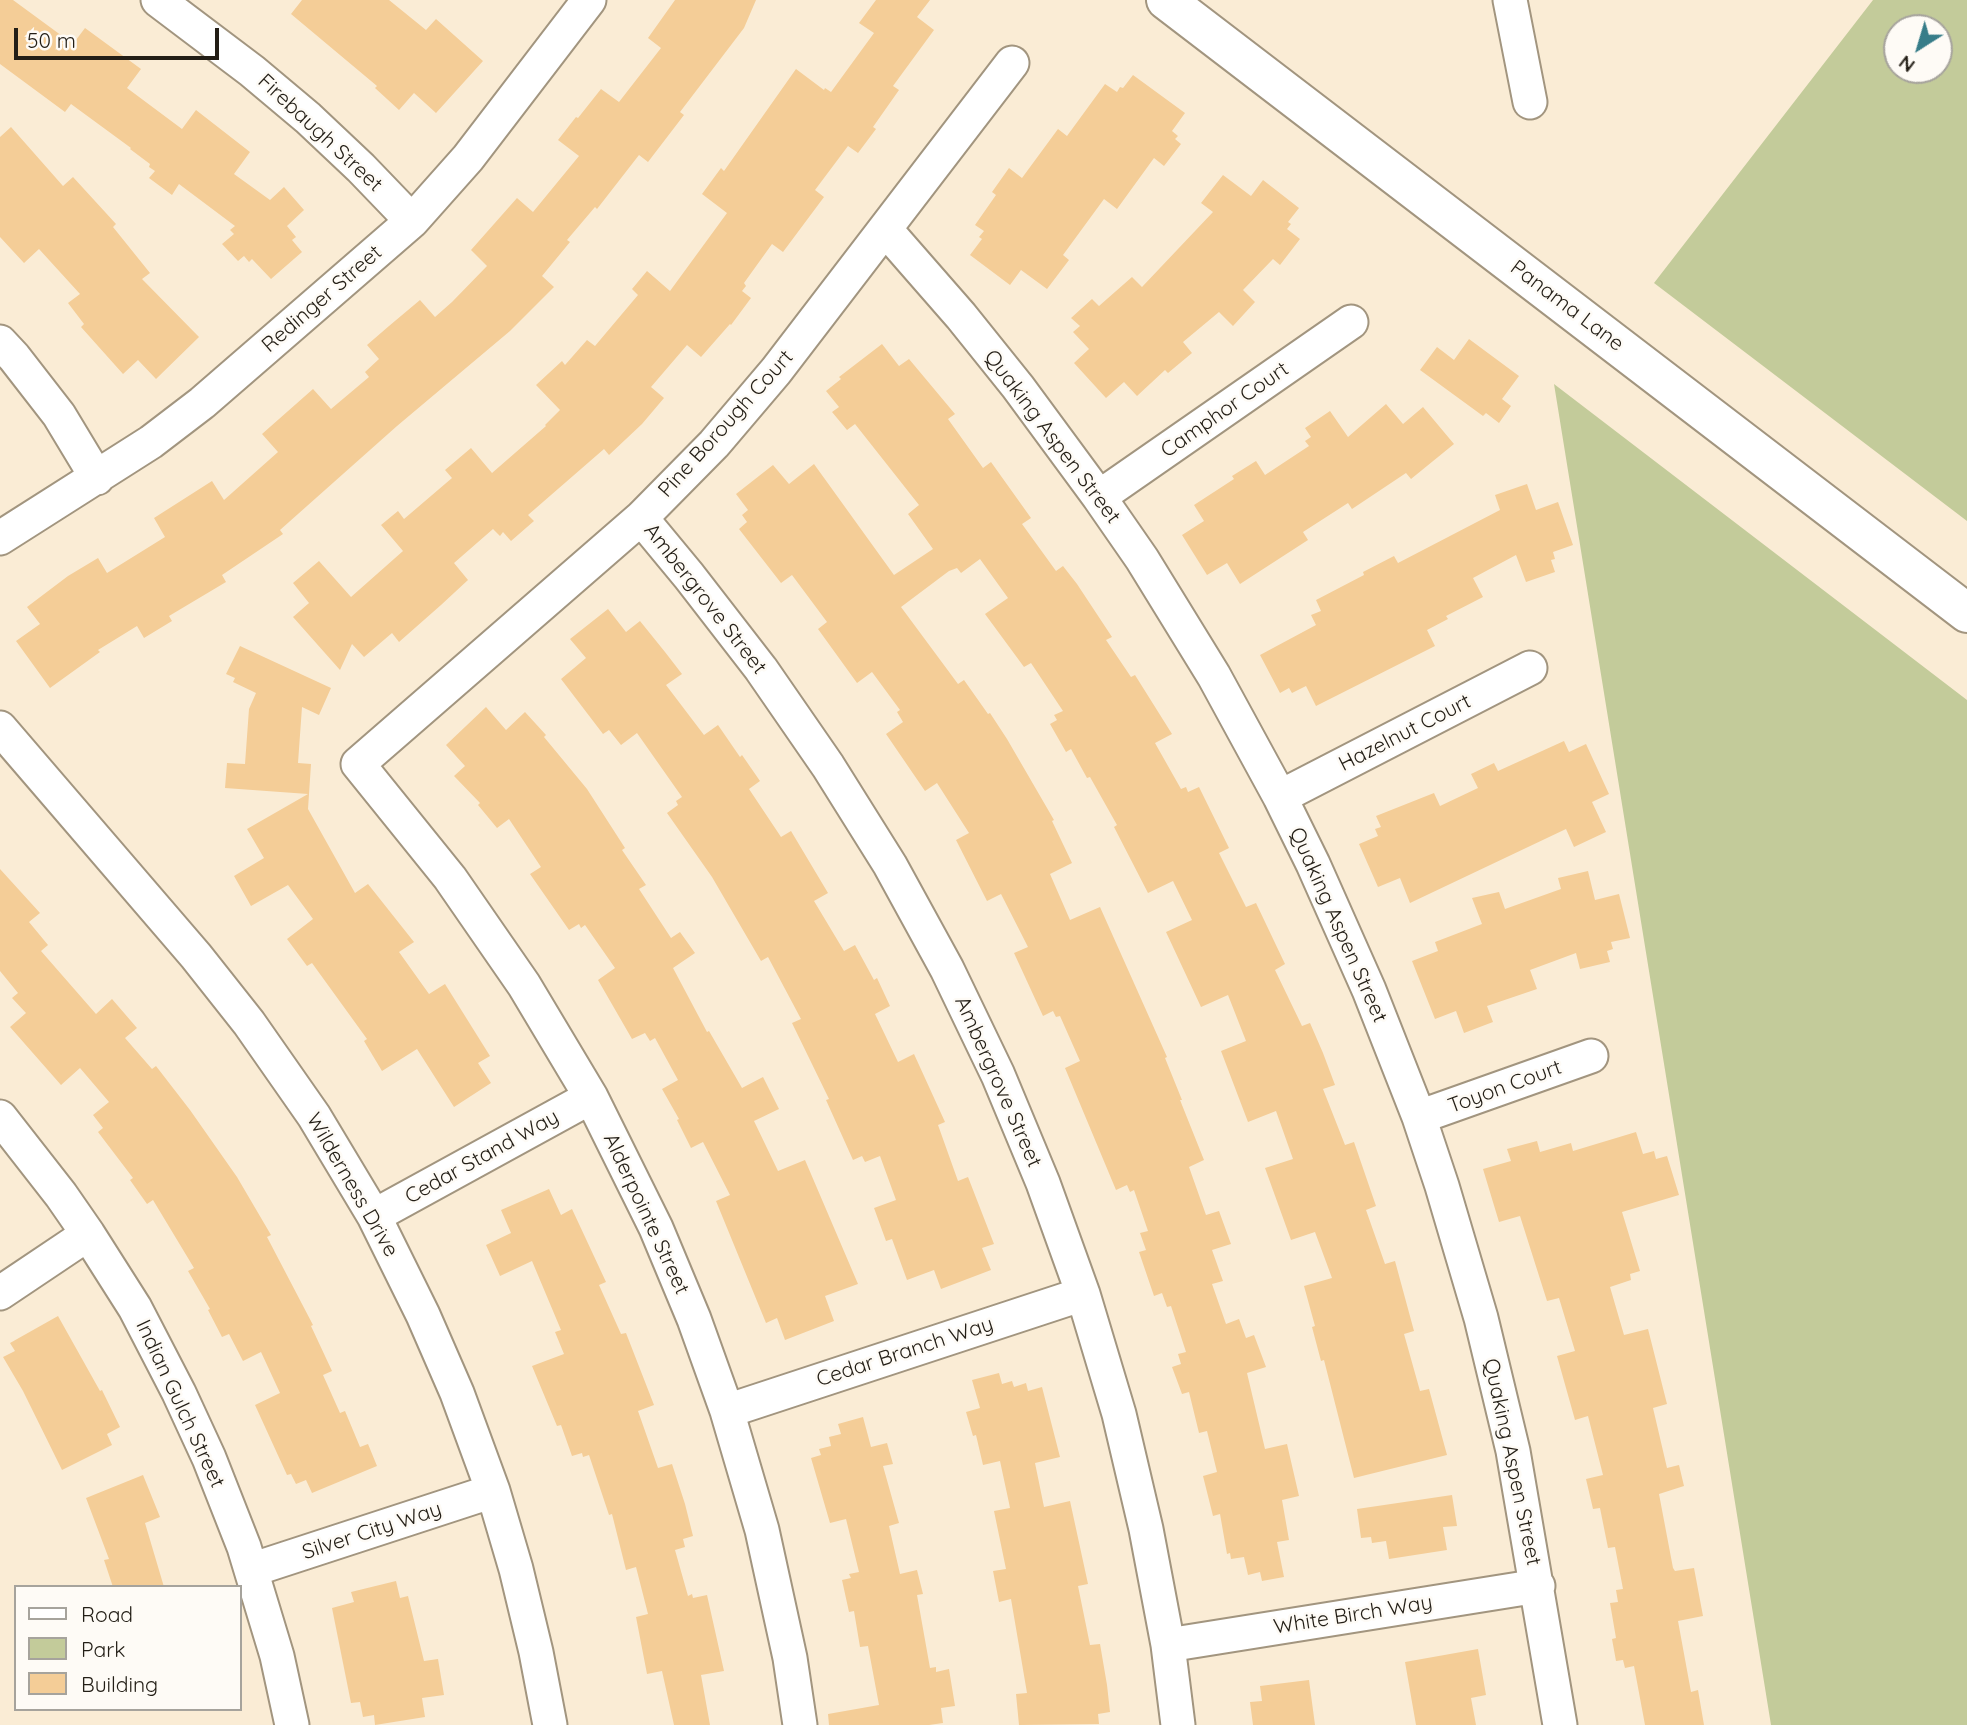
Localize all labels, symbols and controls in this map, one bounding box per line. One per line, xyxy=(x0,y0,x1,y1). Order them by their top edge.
scale bar xyxy=(18,14,222,58)
north arrow xyxy=(1883,14,1953,84)
text: 50 m xyxy=(27,27,76,53)
text: N xyxy=(1894,50,1919,78)
street label: Firebaugh Street xyxy=(253,69,387,197)
street label: Redinger Street xyxy=(257,240,387,358)
street label: Panama Lane xyxy=(1505,255,1629,357)
street label: Pine Borough Court xyxy=(653,345,799,503)
street label: Quaking Aspen Street xyxy=(978,345,1126,529)
street label: Camphor Court xyxy=(1156,357,1294,463)
street label: Ambergrove Street xyxy=(638,519,772,679)
street label: Hazelnut Court xyxy=(1335,689,1475,777)
street label: Quaking Aspen Street xyxy=(1284,824,1392,1026)
street label: Ambergrove Street xyxy=(949,993,1047,1171)
street label: Toyon Court xyxy=(1445,1055,1565,1119)
street label: Cedar Stand Way xyxy=(401,1104,563,1210)
street label: Wilderness Drive xyxy=(301,1109,403,1261)
street label: Alderpointe Street xyxy=(598,1129,694,1299)
street label: Cedar Branch Way xyxy=(813,1312,997,1392)
street label: Indian Gulch Street xyxy=(130,1316,230,1492)
street label: Quaking Aspen Street xyxy=(1478,1356,1546,1568)
street label: Silver City Way xyxy=(299,1497,445,1565)
legend xyxy=(14,1585,242,1711)
street label: White Birch Way xyxy=(1272,1590,1434,1640)
text: Road xyxy=(81,1601,133,1627)
text: Park xyxy=(81,1636,125,1662)
text: Building xyxy=(81,1671,158,1697)

